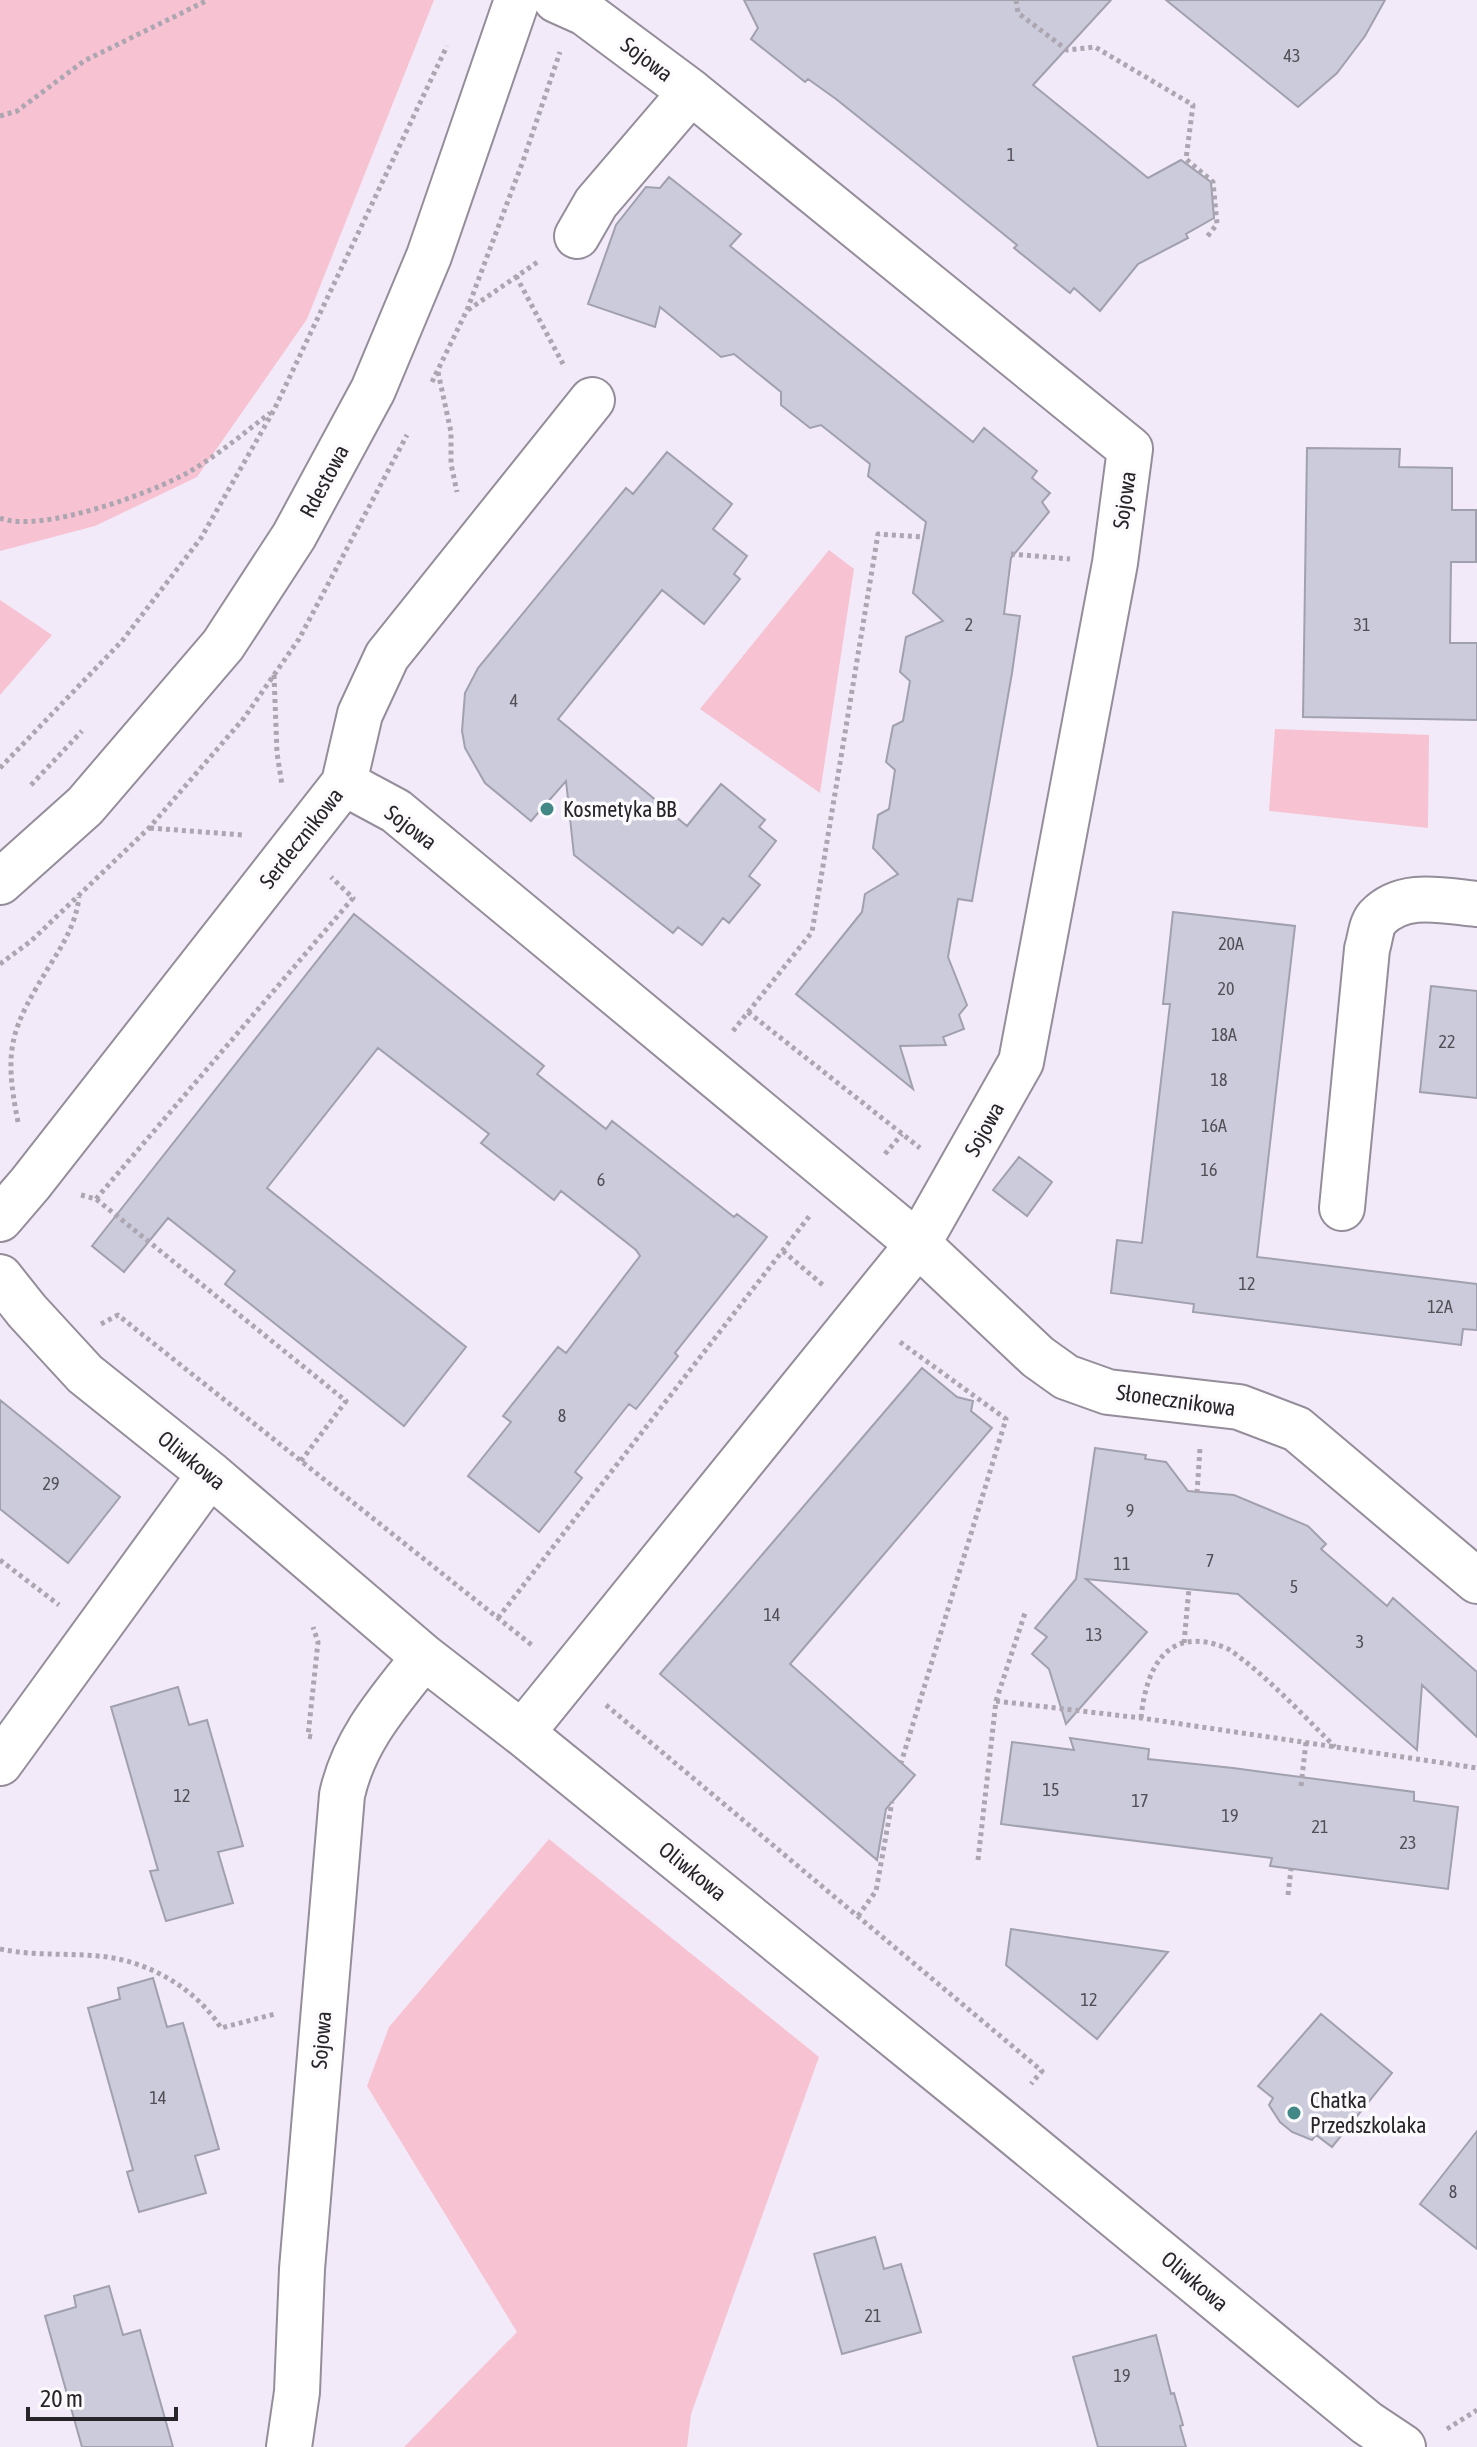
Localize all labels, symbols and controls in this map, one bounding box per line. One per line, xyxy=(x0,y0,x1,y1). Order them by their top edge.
street label: Sojowa xyxy=(616,31,678,87)
house number: 43 xyxy=(1284,45,1300,66)
house number: 1 xyxy=(1007,144,1015,165)
street label: Rdestowa xyxy=(294,440,354,522)
street label: Sojowa xyxy=(1107,470,1141,530)
house number: 2 xyxy=(965,614,973,635)
house number: 31 xyxy=(1354,614,1370,635)
house number: 4 xyxy=(510,690,518,711)
street label: Serdecznikowa xyxy=(254,783,348,893)
place label: Kosmetyka BB xyxy=(563,796,677,822)
street label: Sojowa xyxy=(380,799,442,855)
marker: Kosmetyka BB xyxy=(538,800,556,818)
house number: 20A xyxy=(1218,933,1244,954)
house number: 20 xyxy=(1218,978,1234,999)
house number: 18A xyxy=(1211,1024,1237,1045)
house number: 22 xyxy=(1439,1031,1455,1052)
house number: 18 xyxy=(1211,1069,1227,1090)
street label: Sojowa xyxy=(959,1097,1009,1161)
house number: 16A xyxy=(1201,1115,1227,1136)
house number: 16 xyxy=(1201,1159,1217,1180)
house number: 6 xyxy=(597,1169,605,1190)
house number: 12 xyxy=(1239,1273,1255,1294)
house number: 12A xyxy=(1427,1296,1453,1317)
street label: Słonecznikowa xyxy=(1115,1379,1237,1421)
house number: 8 xyxy=(558,1405,566,1426)
street label: Oliwkowa xyxy=(153,1425,231,1495)
house number: 29 xyxy=(43,1473,59,1494)
house number: 9 xyxy=(1126,1500,1134,1521)
house number: 7 xyxy=(1206,1550,1214,1571)
house number: 11 xyxy=(1114,1553,1130,1574)
house number: 5 xyxy=(1290,1576,1298,1597)
house number: 14 xyxy=(764,1604,780,1625)
house number: 13 xyxy=(1086,1624,1102,1645)
house number: 3 xyxy=(1356,1631,1364,1652)
house number: 15 xyxy=(1043,1779,1059,1800)
house number: 12 xyxy=(174,1785,190,1806)
house number: 17 xyxy=(1132,1790,1148,1811)
house number: 19 xyxy=(1222,1805,1238,1826)
house number: 21 xyxy=(1312,1816,1328,1837)
house number: 23 xyxy=(1400,1832,1416,1853)
street label: Oliwkowa xyxy=(654,1836,732,1906)
house number: 12 xyxy=(1081,1989,1097,2010)
street label: Sojowa xyxy=(306,2010,336,2070)
house number: 14 xyxy=(150,2087,166,2108)
place label: Chatka Przedszkolaka xyxy=(1310,2087,1427,2138)
marker: Chatka Przedszkolaka xyxy=(1285,2104,1303,2122)
house number: 8 xyxy=(1449,2181,1457,2202)
street label: Oliwkowa xyxy=(1156,2246,1234,2316)
house number: 21 xyxy=(865,2305,881,2326)
house number: 19 xyxy=(1114,2365,1130,2386)
scale bar xyxy=(28,2371,176,2421)
text: 20 m xyxy=(40,2385,83,2412)

